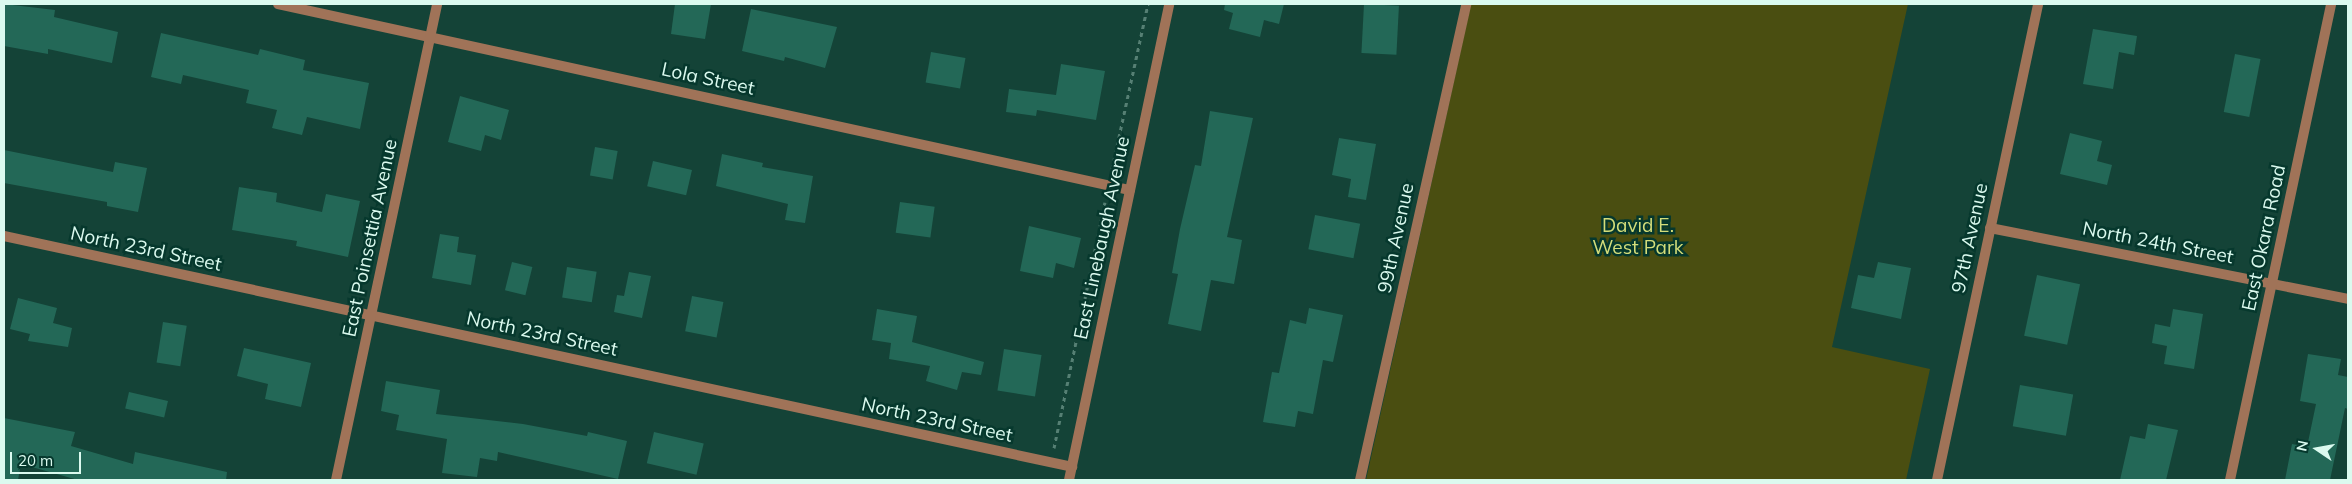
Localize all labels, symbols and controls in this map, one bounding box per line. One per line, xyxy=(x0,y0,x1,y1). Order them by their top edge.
street label: Lola Street xyxy=(659,58,757,100)
street label: East Linebaugh Avenue xyxy=(1069,134,1135,342)
street label: East Poinsettia Avenue xyxy=(338,137,402,339)
street label: East Okara Road xyxy=(2237,163,2291,313)
street label: 99th Avenue xyxy=(1373,181,1419,295)
street label: 97th Avenue xyxy=(1947,181,1993,295)
park label: David E. West Park xyxy=(1592,215,1684,259)
street label: North 24th Street xyxy=(2081,217,2235,269)
street label: North 23rd Street xyxy=(68,222,224,276)
street label: North 23rd Street xyxy=(464,307,620,361)
street label: North 23rd Street xyxy=(859,393,1015,447)
north arrow xyxy=(2292,424,2342,474)
text: N xyxy=(2292,439,2312,453)
scale bar xyxy=(12,442,84,474)
text: 20 m xyxy=(18,451,53,470)

